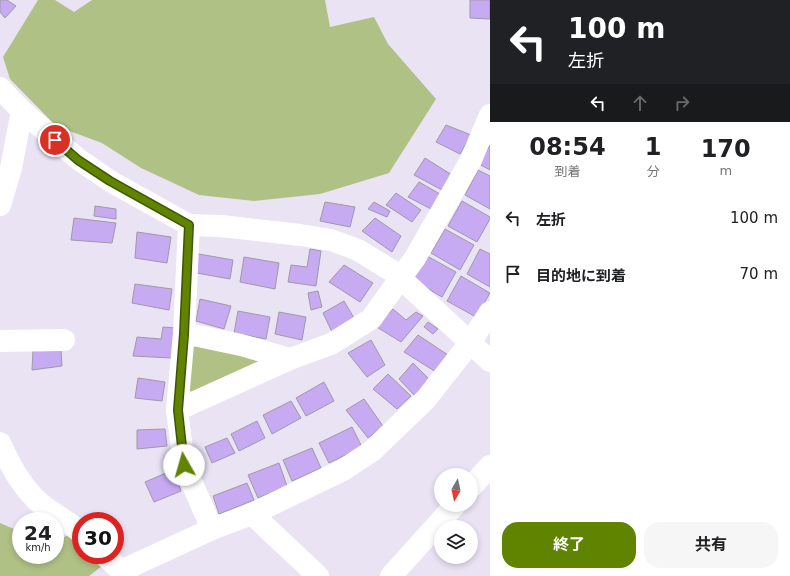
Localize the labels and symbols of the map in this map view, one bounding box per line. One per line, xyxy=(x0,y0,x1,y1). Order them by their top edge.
pin xyxy=(38,123,72,157)
position arrow xyxy=(163,444,205,486)
north arrow xyxy=(434,468,478,512)
speed limit sign: 30 xyxy=(72,512,124,564)

